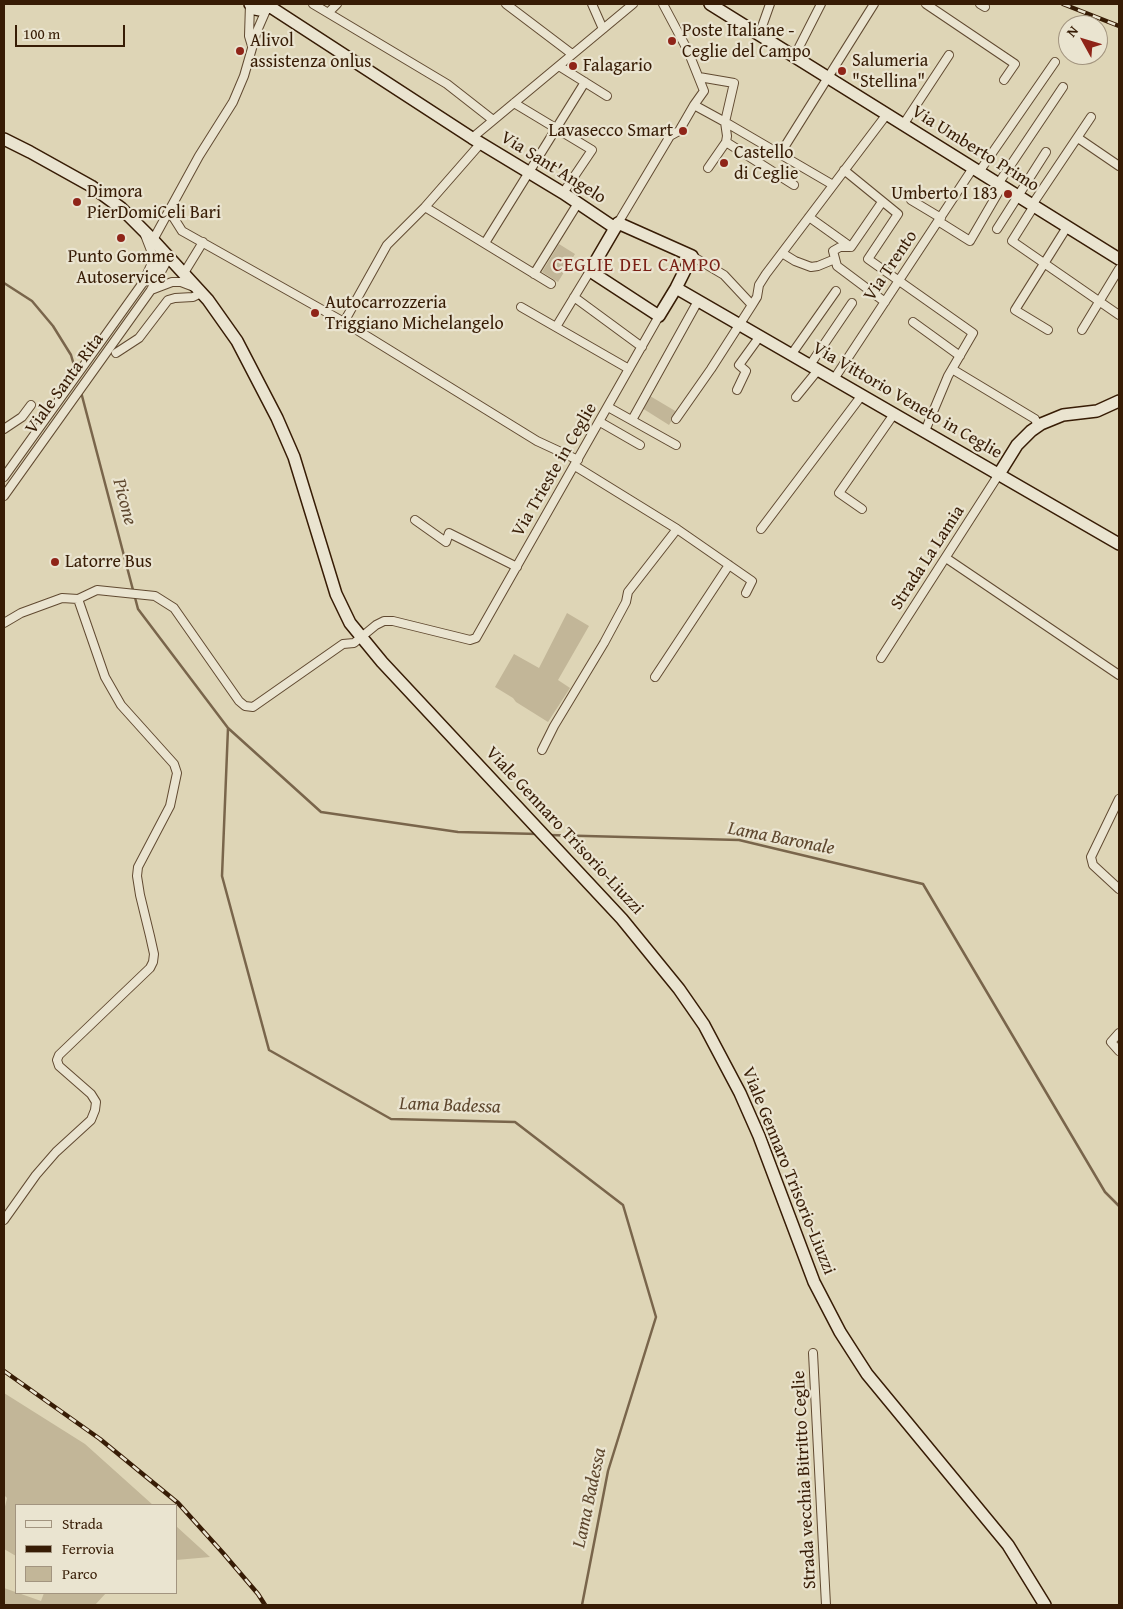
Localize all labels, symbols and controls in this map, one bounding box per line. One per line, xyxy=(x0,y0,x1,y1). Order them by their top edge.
scale bar xyxy=(18,15,128,47)
north arrow xyxy=(1058,15,1108,65)
place label: Poste Italiane - Ceglie del Campo xyxy=(682,20,811,62)
text: N xyxy=(1061,21,1083,41)
text: 100 m xyxy=(23,23,60,44)
place label: Alivol assistenza onlus xyxy=(250,30,371,72)
marker: Poste Italiane - Ceglie del Campo xyxy=(666,35,678,47)
marker: Alivol assistenza onlus xyxy=(234,45,246,57)
place label: Salumeria "Stellina" xyxy=(852,50,928,92)
place label: Falagario xyxy=(583,55,652,77)
marker: Falagario xyxy=(567,60,579,72)
marker: Salumeria "Stellina" xyxy=(836,65,848,77)
street label: Via Umberto Primo xyxy=(907,101,1043,197)
place label: Lavasecco Smart xyxy=(548,120,673,142)
marker: Lavasecco Smart xyxy=(677,125,689,137)
street label: Via Sant'Angelo xyxy=(496,127,610,209)
place label: Castello di Ceglie xyxy=(734,142,798,184)
marker: Castello di Ceglie xyxy=(718,157,730,169)
place label: Dimora PierDomiCeli Bari xyxy=(87,181,221,223)
place label: Umberto I 183 xyxy=(891,183,998,205)
marker: Umberto I 183 xyxy=(1002,188,1014,200)
marker: Dimora PierDomiCeli Bari xyxy=(71,196,83,208)
street label: Via Trento xyxy=(859,227,923,305)
marker: Punto Gomme Autoservice xyxy=(115,232,127,244)
place label: Punto Gomme Autoservice xyxy=(68,246,174,288)
district label: CEGLIE DEL CAMPO xyxy=(550,255,724,277)
place label: Autocarrozzeria Triggiano Michelangelo xyxy=(325,292,504,334)
marker: Autocarrozzeria Triggiano Michelangelo xyxy=(309,307,321,319)
street label: Viale Santa Rita xyxy=(21,329,109,439)
street label: Via Vittorio Veneto in Ceglie xyxy=(808,338,1006,464)
street label: Via Trieste in Ceglie xyxy=(508,399,602,541)
water label: Picone xyxy=(107,476,141,528)
street label: Strada La Lamia xyxy=(886,502,970,614)
place label: Latorre Bus xyxy=(65,551,152,573)
marker: Latorre Bus xyxy=(49,556,61,568)
street label: Viale Gennaro Trisorio-Liuzzi xyxy=(480,742,648,920)
water label: Lama Baronale xyxy=(726,817,836,861)
street label: Viale Gennaro Trisorio-Liuzzi xyxy=(736,1064,840,1278)
water label: Lama Badessa xyxy=(399,1093,501,1119)
street label: Strada vecchia Bitritto Ceglie xyxy=(788,1370,822,1590)
water label: Lama Badessa xyxy=(568,1446,612,1550)
legend xyxy=(15,1504,178,1594)
text: Strada xyxy=(62,1513,103,1534)
text: Ferrovia xyxy=(62,1538,114,1559)
text: Parco xyxy=(62,1563,97,1584)

